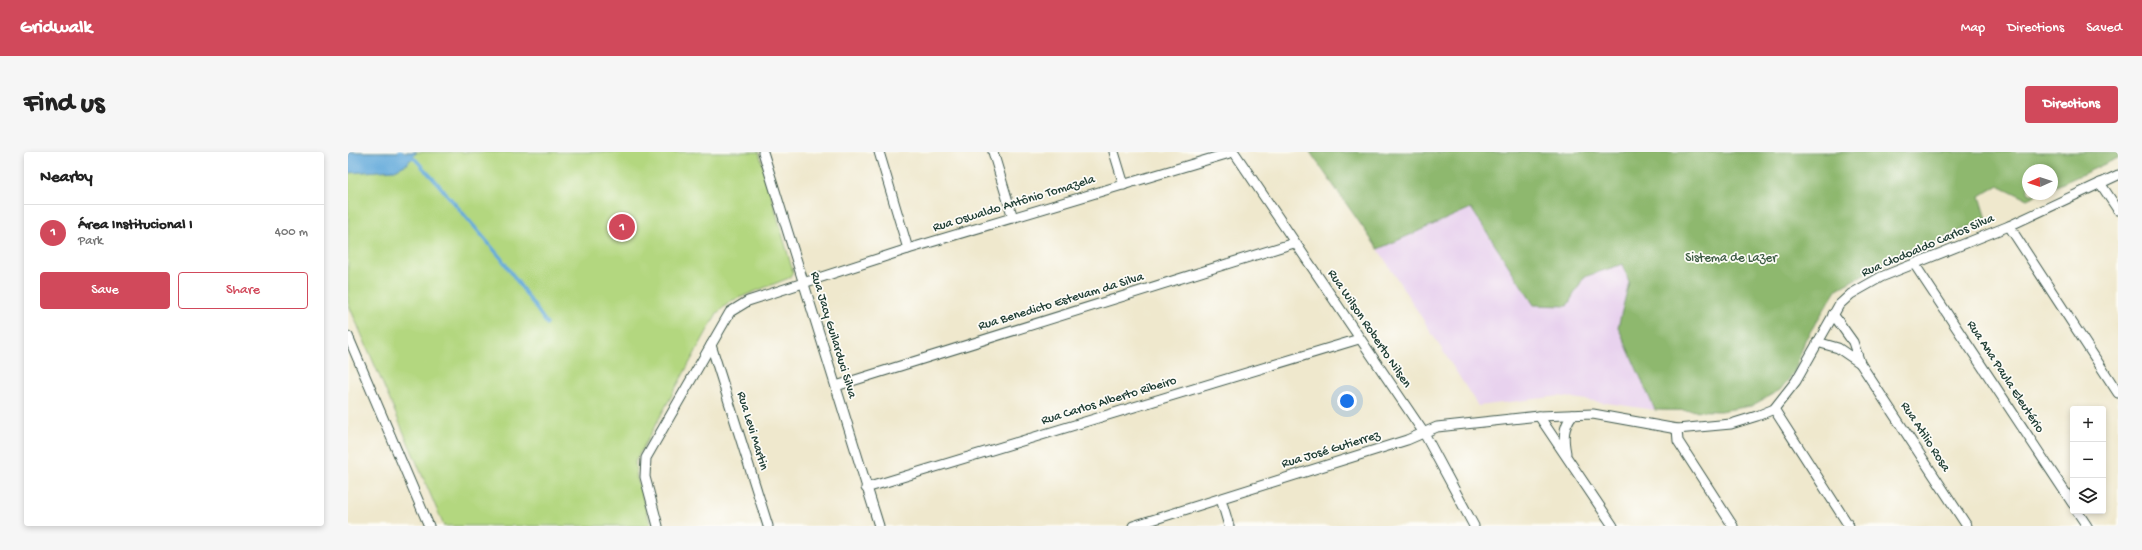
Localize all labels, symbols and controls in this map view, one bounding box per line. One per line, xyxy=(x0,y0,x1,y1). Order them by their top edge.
text: Gridwalk xyxy=(20,17,92,40)
text: Map xyxy=(1961,20,1985,37)
text: Directions xyxy=(2007,20,2064,37)
text: Saved xyxy=(2086,20,2122,37)
button: Directions xyxy=(2025,86,2118,123)
text: Find us xyxy=(24,88,104,121)
north arrow xyxy=(2022,164,2058,200)
text: Nearby xyxy=(40,168,93,188)
street label: Rua Oswaldo Antônio Tomazela xyxy=(931,172,1098,236)
street label: Rua Clodoaldo Carlos Silva xyxy=(1859,211,1997,281)
pin: 1 xyxy=(609,212,635,242)
text: Área Institucional I xyxy=(78,216,193,234)
text: 1 xyxy=(50,225,56,240)
text: 400 m xyxy=(275,225,308,240)
text: Park xyxy=(78,234,103,249)
park label: Sistema de Lazer xyxy=(1685,251,1778,266)
street label: Rua Wilson Roberto Nilsen xyxy=(1324,267,1415,392)
street label: Rua Benedicto Estevam da Silva xyxy=(976,269,1146,334)
street label: Rua Jacy Guilarduci Silva xyxy=(807,270,860,401)
button: Save xyxy=(40,272,170,309)
button: Share xyxy=(178,272,308,309)
street label: Rua Ana Paula Eleutério xyxy=(1963,318,2047,436)
street label: Rua Carlos Alberto Ribeiro xyxy=(1039,373,1179,429)
street label: Rua Levi Martin xyxy=(733,390,771,473)
your location xyxy=(1337,391,1357,411)
street label: Rua Atilio Rosa xyxy=(1897,399,1954,475)
map controls xyxy=(2070,406,2106,514)
button: + xyxy=(2070,406,2106,442)
street label: Rua José Gutierrez xyxy=(1280,428,1383,472)
button: − xyxy=(2070,442,2106,478)
button: layers xyxy=(2070,478,2106,514)

